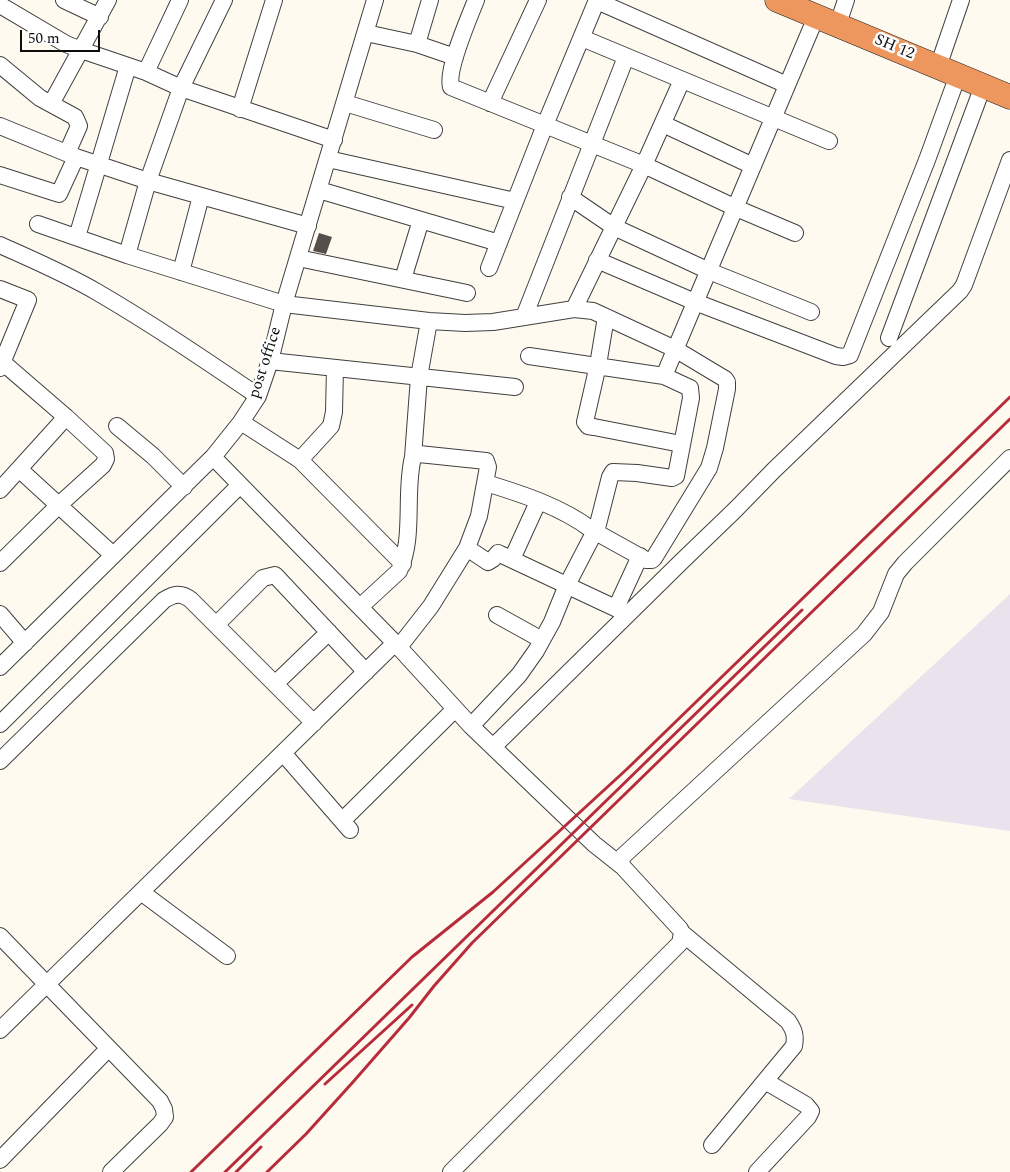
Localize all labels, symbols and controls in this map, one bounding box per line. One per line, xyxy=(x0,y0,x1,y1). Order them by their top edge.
scale bar xyxy=(22,20,102,52)
text: 50 m xyxy=(28,27,60,50)
street label: SH 12 xyxy=(871,31,917,65)
street label: post office xyxy=(245,325,287,401)

